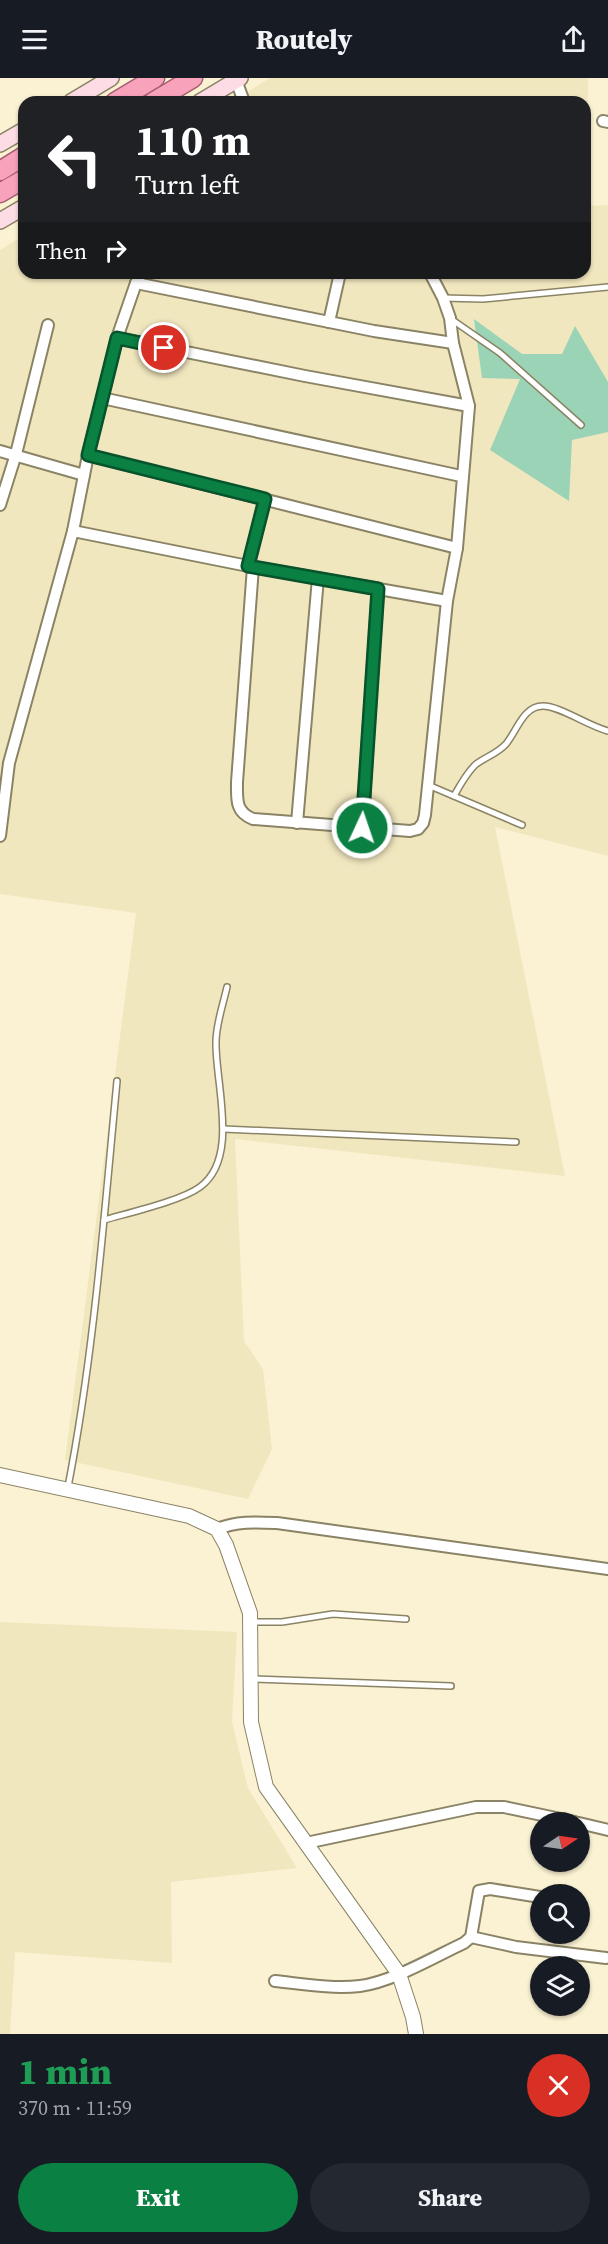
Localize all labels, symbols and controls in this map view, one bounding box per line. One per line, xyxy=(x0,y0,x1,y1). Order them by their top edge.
text: Routely xyxy=(256,21,352,58)
icon: menu xyxy=(18,23,51,56)
icon: share xyxy=(557,23,590,56)
text: 110 m xyxy=(135,111,250,169)
icon: left xyxy=(36,120,114,198)
text: Turn left xyxy=(135,166,239,203)
icon: right xyxy=(99,234,132,267)
text: Then xyxy=(36,236,87,266)
pin xyxy=(138,322,189,373)
icon: arrive xyxy=(147,331,180,364)
position arrow xyxy=(330,796,394,860)
north arrow xyxy=(530,1812,590,1872)
map controls xyxy=(530,1812,590,2016)
button: search xyxy=(530,1884,590,1944)
button: layers xyxy=(530,1956,590,2016)
text: 1 min xyxy=(18,2047,112,2096)
button: close xyxy=(527,2054,590,2117)
text: 370 m · 11:59 xyxy=(18,2094,132,2122)
button: Exit xyxy=(18,2163,298,2232)
button: Share xyxy=(310,2163,590,2232)

